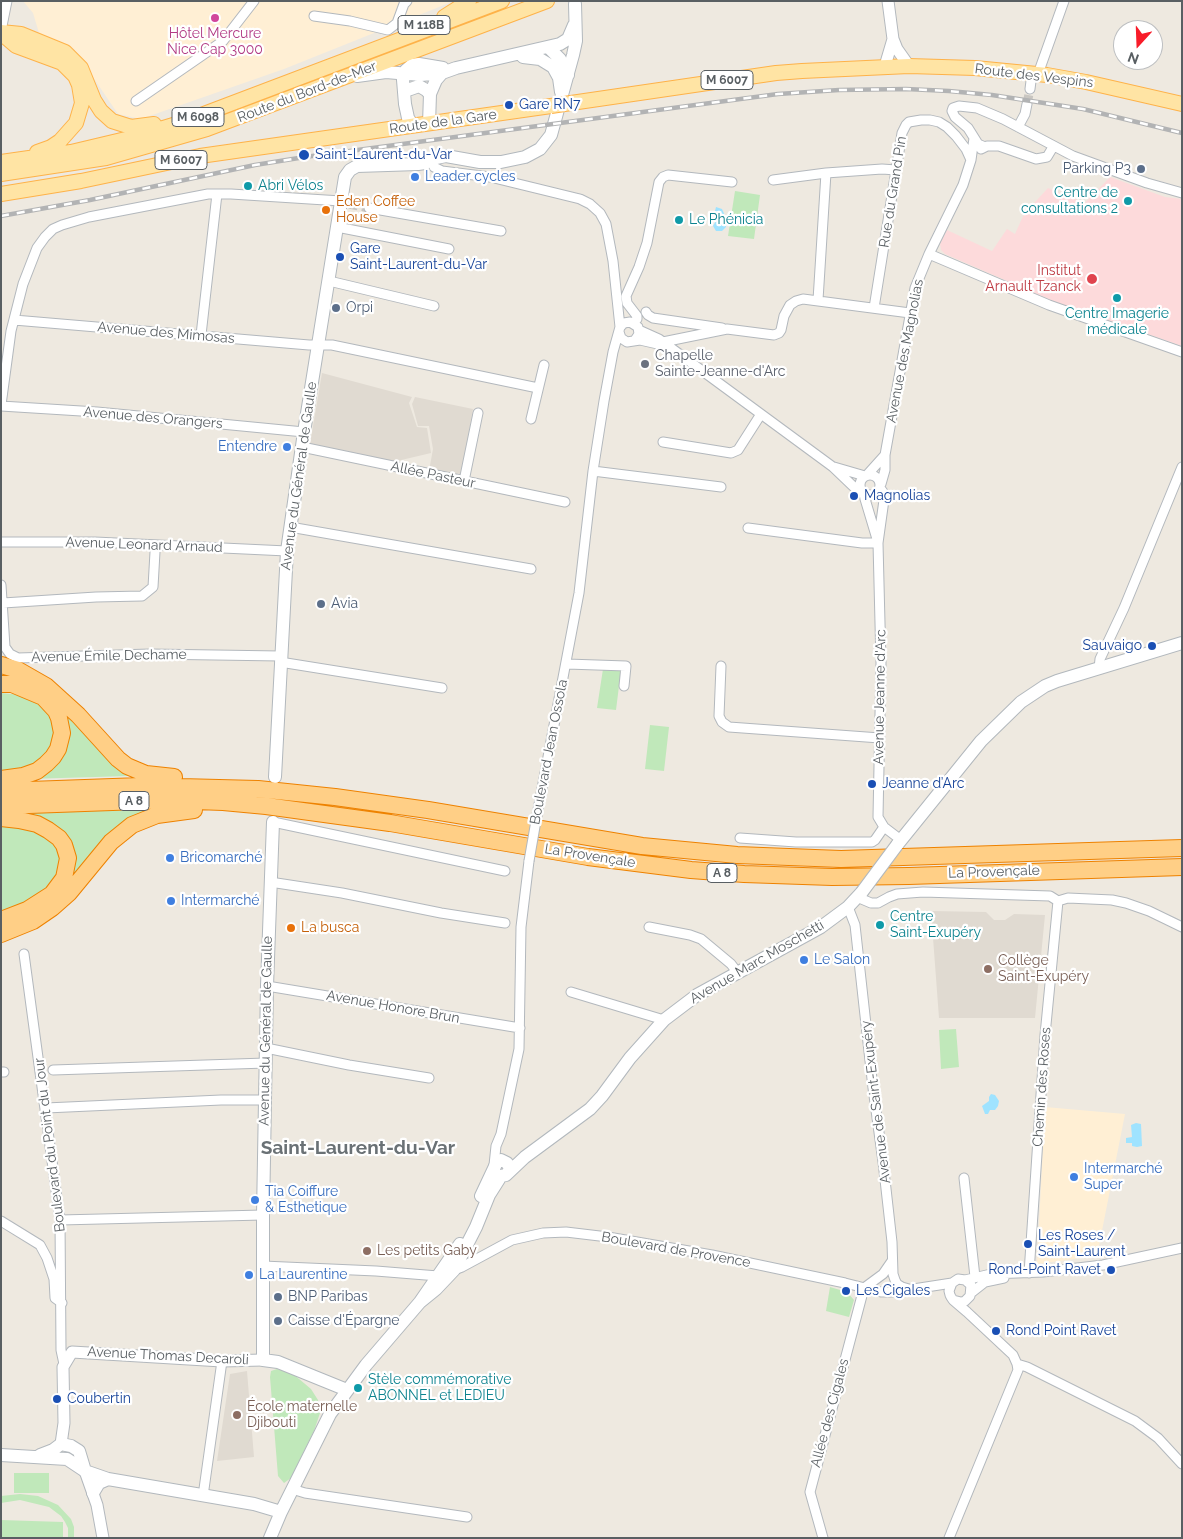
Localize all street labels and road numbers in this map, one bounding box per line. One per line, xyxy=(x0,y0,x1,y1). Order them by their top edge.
road number: M 118B xyxy=(398,16,450,34)
street label: Route du Bord-de-Mer xyxy=(235,58,379,126)
street label: Route des Vespins xyxy=(974,60,1094,92)
road number: M 6007 xyxy=(701,70,753,90)
street label: Route de la Gare xyxy=(388,106,498,138)
road number: M 6098 xyxy=(172,108,224,126)
street label: Rue du Grand Pin xyxy=(876,135,910,249)
road number: M 6007 xyxy=(155,150,207,170)
street label: Avenue des Magnolias xyxy=(883,278,927,424)
street label: Avenue des Mimosas xyxy=(97,319,235,347)
street label: Avenue du Général de Gaulle xyxy=(277,381,321,571)
street label: Avenue des Orangers xyxy=(83,404,223,432)
street label: Allée Pasteur xyxy=(389,458,477,492)
street label: Avenue Leonard Arnaud xyxy=(65,534,223,556)
street label: Avenue Jeanne d'Arc xyxy=(870,629,890,765)
street label: Avenue Émile Dechame xyxy=(31,646,187,666)
street label: Boulevard Jean Ossola xyxy=(527,678,571,826)
road number: A 8 xyxy=(119,791,149,810)
street label: La Provençale xyxy=(543,841,637,871)
street label: La Provençale xyxy=(948,862,1040,882)
road number: A 8 xyxy=(707,864,737,882)
street label: Avenue Marc Moschetti xyxy=(687,917,827,1007)
street label: Avenue du Général de Gaulle xyxy=(256,936,276,1126)
street label: Avenue Honore Brun xyxy=(325,987,461,1027)
street label: Avenue de Saint-Exupéry xyxy=(858,1019,894,1185)
street label: Chemin des Roses xyxy=(1029,1027,1055,1147)
street label: Boulevard du Point du Jour xyxy=(31,1057,69,1233)
street label: Boulevard de Provence xyxy=(600,1229,752,1271)
street label: Avenue Thomas Decaroli xyxy=(87,1343,249,1369)
street label: Allée des Cigales xyxy=(807,1357,853,1469)

